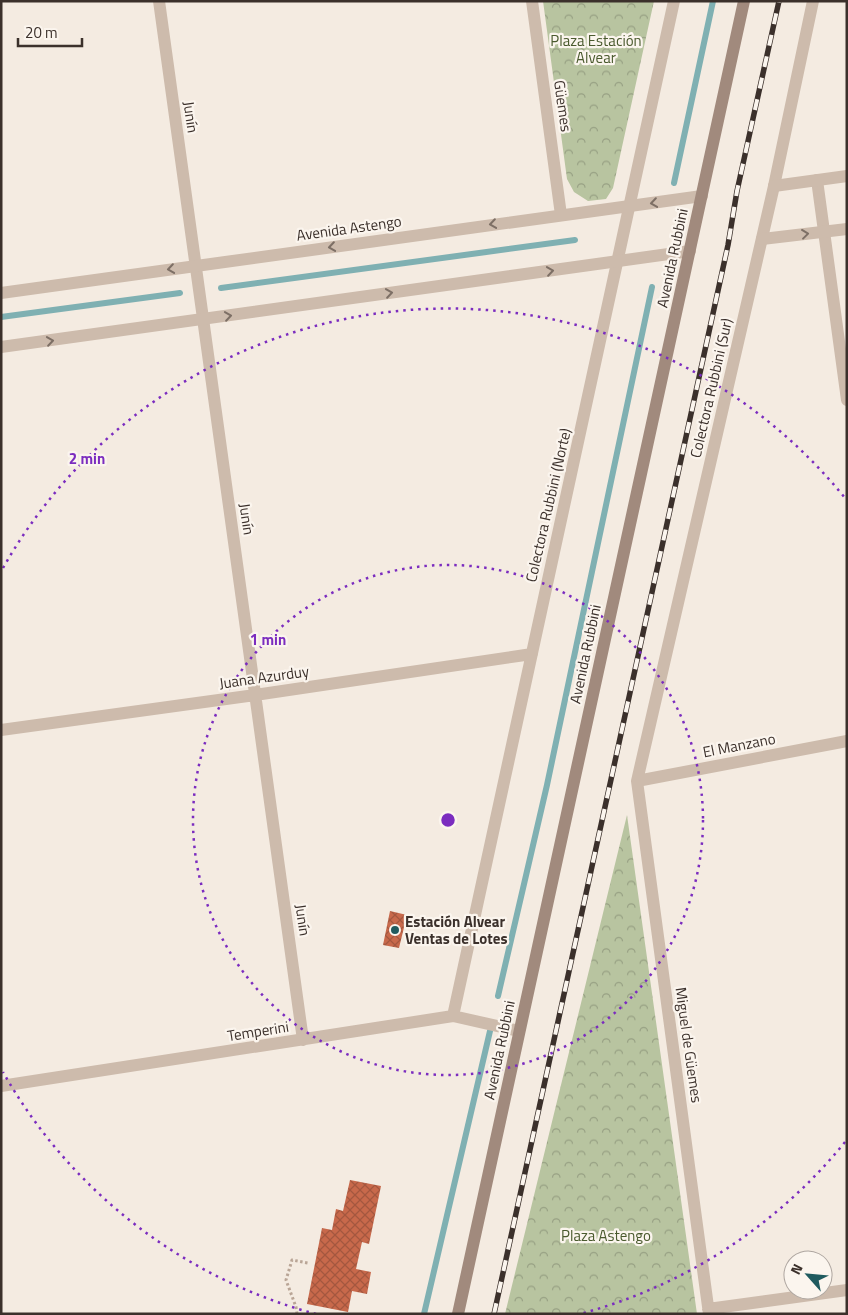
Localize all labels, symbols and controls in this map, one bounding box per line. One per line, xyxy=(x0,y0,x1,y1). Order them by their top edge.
scale bar xyxy=(18,15,81,47)
text: 20 m xyxy=(25,21,58,44)
park label: Plaza Estación Alvear xyxy=(550,29,642,69)
street label: Güemes xyxy=(548,79,578,133)
street label: Junín xyxy=(177,100,205,134)
one-way arrow xyxy=(649,197,657,208)
street label: Avenida Rubbini xyxy=(650,206,694,310)
street label: Avenida Astengo xyxy=(295,209,403,247)
one-way arrow xyxy=(488,218,496,229)
one-way arrow xyxy=(801,229,809,240)
one-way arrow xyxy=(327,241,335,252)
one-way arrow xyxy=(166,263,174,274)
one-way arrow xyxy=(545,266,554,276)
one-way arrow xyxy=(385,288,393,299)
one-way arrow xyxy=(223,311,232,321)
street label: Colectora Rubbini (Sur) xyxy=(684,316,738,460)
one-way arrow xyxy=(45,336,54,346)
street label: Colectora Rubbini (Norte) xyxy=(519,426,577,584)
text: 2 min xyxy=(69,447,105,470)
street label: Junín xyxy=(233,502,261,536)
street label: Avenida Rubbini xyxy=(563,602,607,706)
text: 1 min xyxy=(250,628,286,651)
street label: Juana Azurduy xyxy=(218,659,310,695)
street label: El Manzano xyxy=(701,727,777,763)
centre of rings xyxy=(439,811,457,829)
street label: Junín xyxy=(289,903,317,937)
place label: Estación Alvear Ventas de Lotes xyxy=(405,910,508,950)
marker: Estación Alvear Ventas de Lotes xyxy=(389,924,401,936)
street label: Miguel de Güemes xyxy=(669,986,709,1104)
street label: Avenida Rubbini xyxy=(477,998,521,1102)
street label: Temperini xyxy=(226,1015,290,1047)
park label: Plaza Astengo xyxy=(561,1224,651,1247)
north arrow xyxy=(783,1250,833,1300)
text: N xyxy=(784,1260,808,1278)

